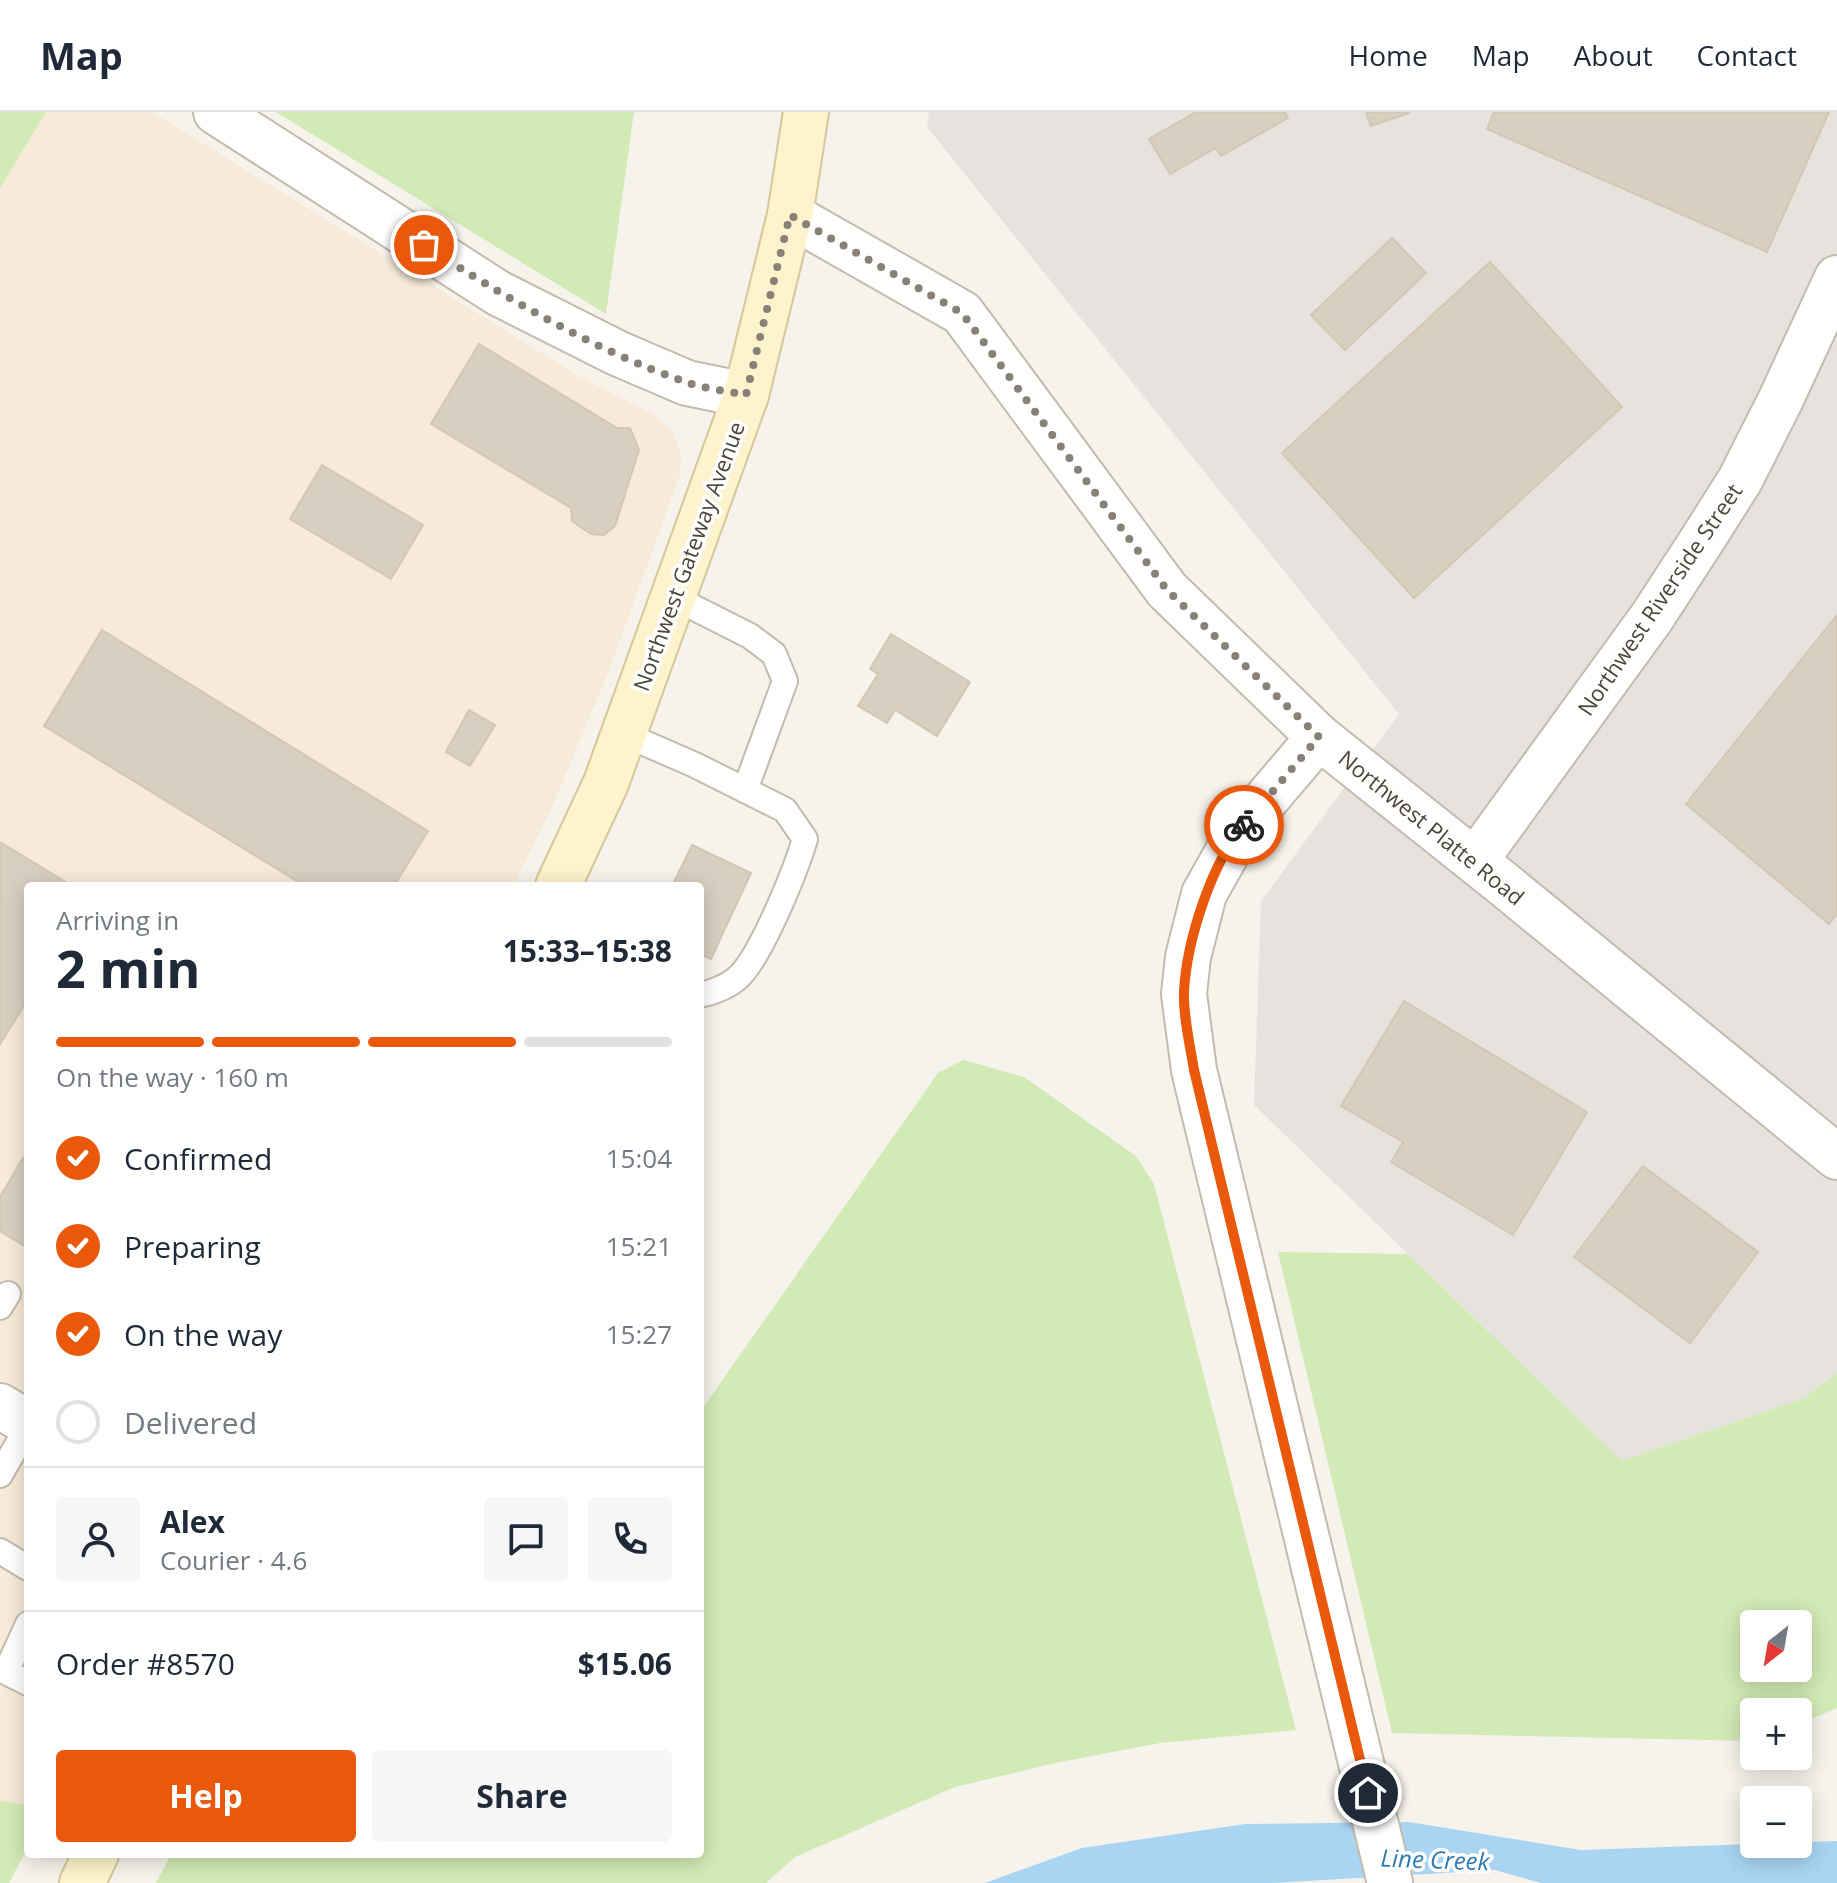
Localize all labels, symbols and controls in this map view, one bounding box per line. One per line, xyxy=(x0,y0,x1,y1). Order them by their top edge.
text: Map xyxy=(40,29,123,81)
text: Home xyxy=(1349,36,1428,74)
text: Map xyxy=(1472,36,1530,74)
text: About xyxy=(1574,36,1652,74)
text: Contact xyxy=(1696,36,1797,74)
pin xyxy=(390,211,458,279)
icon: bag xyxy=(402,223,446,267)
street label: Northwest Gateway Avenue xyxy=(625,417,751,695)
street label: Northwest Riverside Street xyxy=(1570,477,1748,721)
street label: Northwest Platte Road xyxy=(1333,743,1531,911)
courier xyxy=(1204,785,1284,865)
icon: bike xyxy=(1222,803,1266,847)
text: Arriving in xyxy=(56,902,179,938)
text: 15:33–15:38 xyxy=(503,930,672,971)
text: 2 min xyxy=(56,932,200,1003)
text: On the way · 160 m xyxy=(56,1059,289,1095)
icon: check xyxy=(56,1136,100,1180)
text: Confirmed xyxy=(124,1138,272,1179)
text: 15:04 xyxy=(606,1140,672,1176)
icon: check xyxy=(56,1224,100,1268)
text: Preparing xyxy=(124,1226,261,1267)
text: 15:21 xyxy=(606,1228,672,1264)
icon: check xyxy=(56,1312,100,1356)
text: On the way xyxy=(124,1314,282,1355)
text: 15:27 xyxy=(606,1316,672,1352)
text: Delivered xyxy=(124,1402,257,1443)
button: person xyxy=(56,1497,140,1581)
button: chat xyxy=(484,1497,568,1581)
button: phone xyxy=(588,1497,672,1581)
text: Alex xyxy=(160,1501,225,1542)
text: Courier · 4.6 xyxy=(160,1542,307,1578)
north arrow xyxy=(1740,1610,1812,1682)
map controls xyxy=(1740,1610,1812,1858)
text: Order #8570 xyxy=(56,1643,235,1684)
text: $15.06 xyxy=(578,1643,672,1684)
button: + xyxy=(1740,1698,1812,1770)
button: Help xyxy=(56,1750,356,1842)
button: Share xyxy=(372,1750,672,1842)
pin xyxy=(1334,1759,1402,1827)
icon: home xyxy=(1346,1771,1390,1815)
button: − xyxy=(1740,1786,1812,1858)
water label: Line Creek xyxy=(1380,1841,1491,1877)

